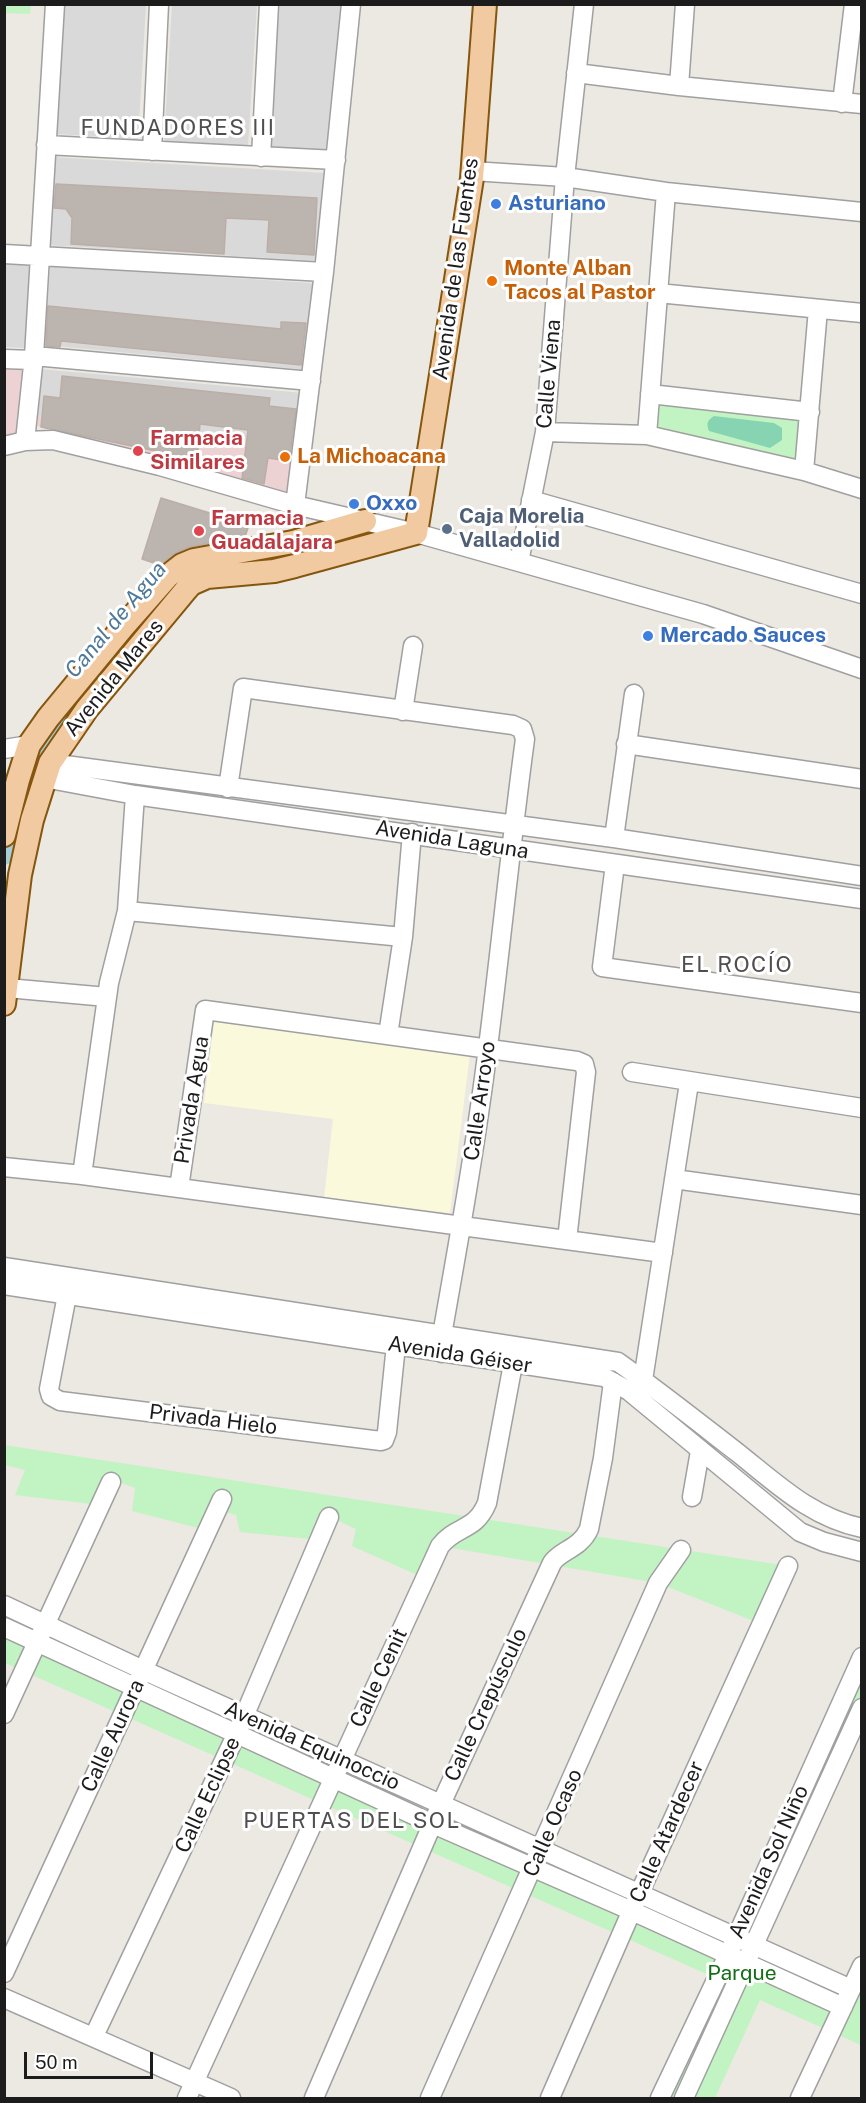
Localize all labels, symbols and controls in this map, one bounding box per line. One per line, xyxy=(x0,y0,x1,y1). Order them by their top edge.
district label: FUNDADORES III xyxy=(80,115,276,141)
street label: Avenida de las Fuentes xyxy=(428,156,484,382)
place label: Asturiano xyxy=(508,191,606,217)
marker: Asturiano xyxy=(489,197,503,211)
place label: Monte Alban Tacos al Pastor xyxy=(504,256,656,306)
marker: Monte Alban Tacos al Pastor xyxy=(485,274,499,288)
street label: Calle Viena xyxy=(532,318,566,430)
place label: Farmacia Similares xyxy=(150,426,245,476)
marker: Farmacia Similares xyxy=(131,444,145,458)
place label: La Michoacana xyxy=(297,444,446,470)
marker: La Michoacana xyxy=(278,450,292,464)
place label: Oxxo xyxy=(366,491,417,517)
marker: Oxxo xyxy=(347,497,361,511)
place label: Caja Morelia Valladolid xyxy=(459,504,584,554)
place label: Farmacia Guadalajara xyxy=(211,506,333,556)
marker: Caja Morelia Valladolid xyxy=(440,522,454,536)
marker: Farmacia Guadalajara xyxy=(192,524,206,538)
water label: Canal de Agua xyxy=(60,557,172,683)
street label: Avenida Mares xyxy=(59,614,169,742)
place label: Mercado Sauces xyxy=(660,623,826,649)
marker: Mercado Sauces xyxy=(641,629,655,643)
street label: Avenida Laguna xyxy=(374,815,530,865)
district label: EL ROCÍO xyxy=(681,952,793,978)
street label: Privada Agua xyxy=(169,1034,215,1166)
street label: Calle Arroyo xyxy=(459,1040,501,1162)
street label: Avenida Géiser xyxy=(386,1331,534,1379)
street label: Privada Hielo xyxy=(148,1400,278,1440)
street label: Calle Cenit xyxy=(345,1624,413,1732)
street label: Calle Crepúsculo xyxy=(440,1624,532,1786)
street label: Calle Aurora xyxy=(76,1676,150,1796)
street label: Avenida Equinoccio xyxy=(220,1696,404,1796)
street label: Calle Eclipse xyxy=(170,1733,246,1857)
street label: Calle Atardecer xyxy=(625,1757,709,1907)
street label: Calle Ocaso xyxy=(518,1765,588,1881)
street label: Avenida Sol Niño xyxy=(724,1781,814,1943)
district label: PUERTAS DEL SOL xyxy=(243,1808,461,1834)
park label: Parque xyxy=(707,1961,777,1987)
scale bar xyxy=(27,2040,156,2078)
text: 50 m xyxy=(35,2052,78,2073)

